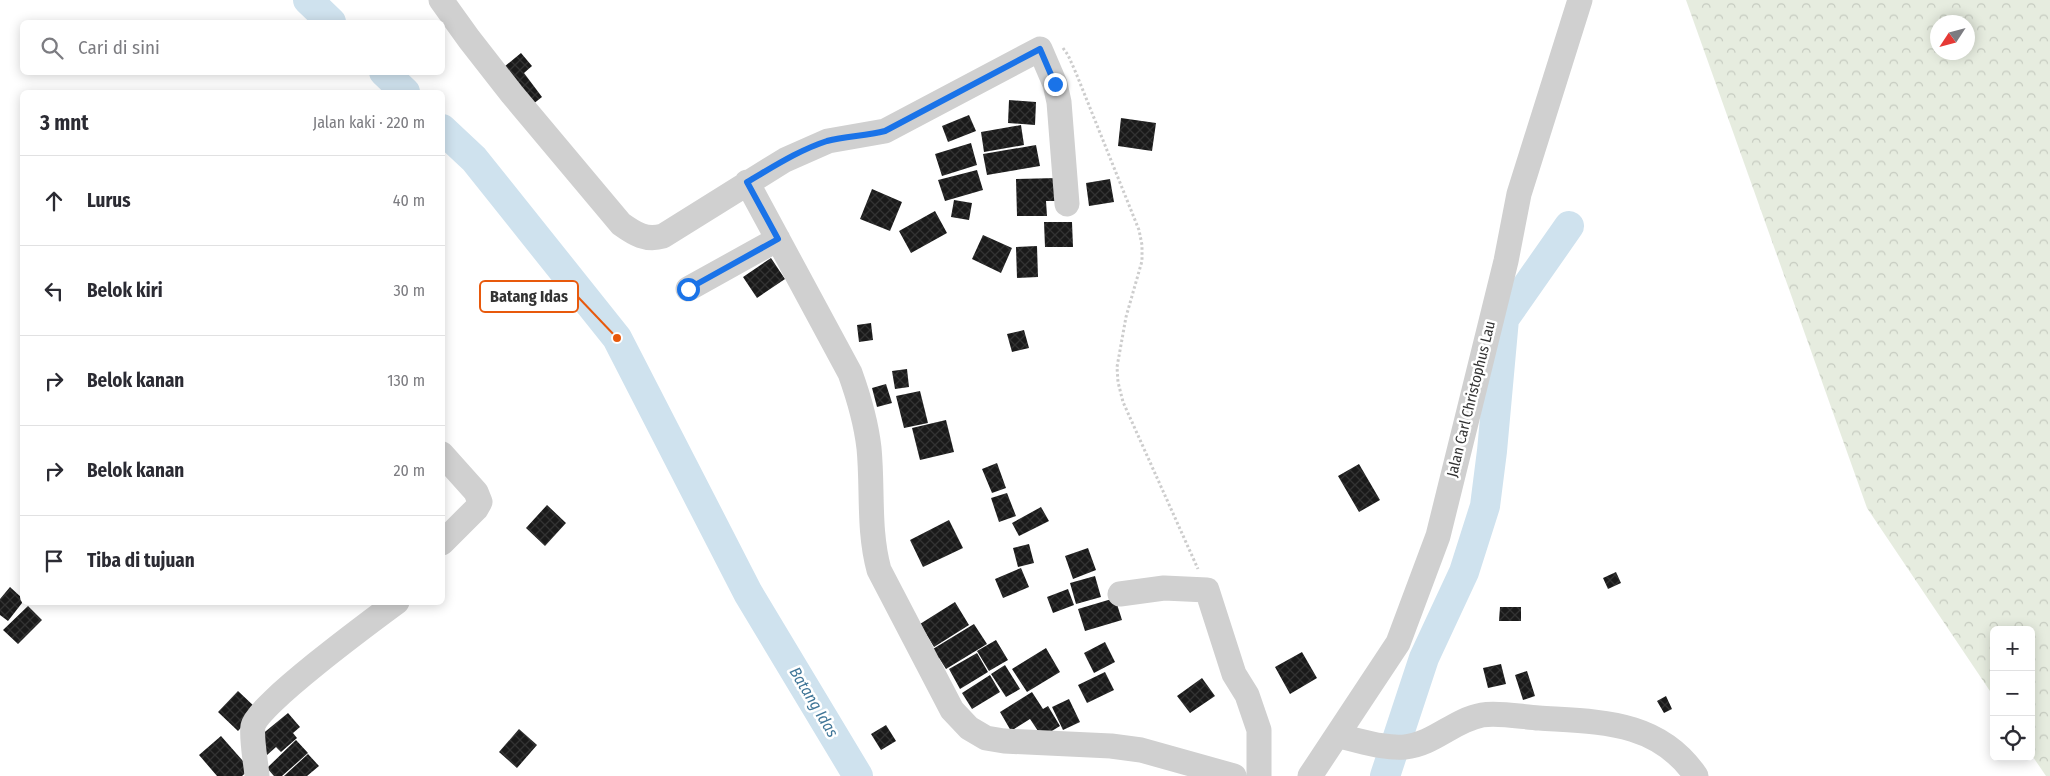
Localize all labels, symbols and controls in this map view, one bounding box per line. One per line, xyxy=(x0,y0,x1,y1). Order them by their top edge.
north arrow xyxy=(1930,15,1975,60)
search box xyxy=(20,20,445,75)
icon: search xyxy=(38,34,66,62)
text: Cari di sini xyxy=(78,36,160,59)
route end xyxy=(1044,73,1067,96)
text: 3 mnt xyxy=(40,110,89,136)
text: Jalan kaki · 220 m xyxy=(313,113,425,132)
icon: ahead xyxy=(40,187,68,215)
text: Lurus xyxy=(87,189,131,212)
text: 40 m xyxy=(393,191,425,210)
icon: left xyxy=(40,277,68,305)
route start xyxy=(677,278,700,301)
text: Belok kiri xyxy=(87,279,163,302)
text: 30 m xyxy=(393,281,425,300)
callout: Batang Idas xyxy=(480,281,578,312)
text: Batang Idas xyxy=(490,287,568,306)
street label: Jalan Carl Christophus Lau xyxy=(1443,319,1499,479)
icon: right xyxy=(40,367,68,395)
text: Belok kanan xyxy=(87,369,184,392)
text: 130 m xyxy=(387,371,425,390)
icon: right xyxy=(40,457,68,485)
text: Belok kanan xyxy=(87,459,184,482)
text: 20 m xyxy=(394,461,425,480)
icon: arrive xyxy=(40,547,68,575)
text: Tiba di tujuan xyxy=(87,549,195,572)
map controls xyxy=(1990,626,2035,761)
button: + xyxy=(1990,626,2035,671)
water label: Batang Idas xyxy=(786,663,842,741)
button: − xyxy=(1990,671,2035,716)
button: locate xyxy=(1990,716,2035,761)

